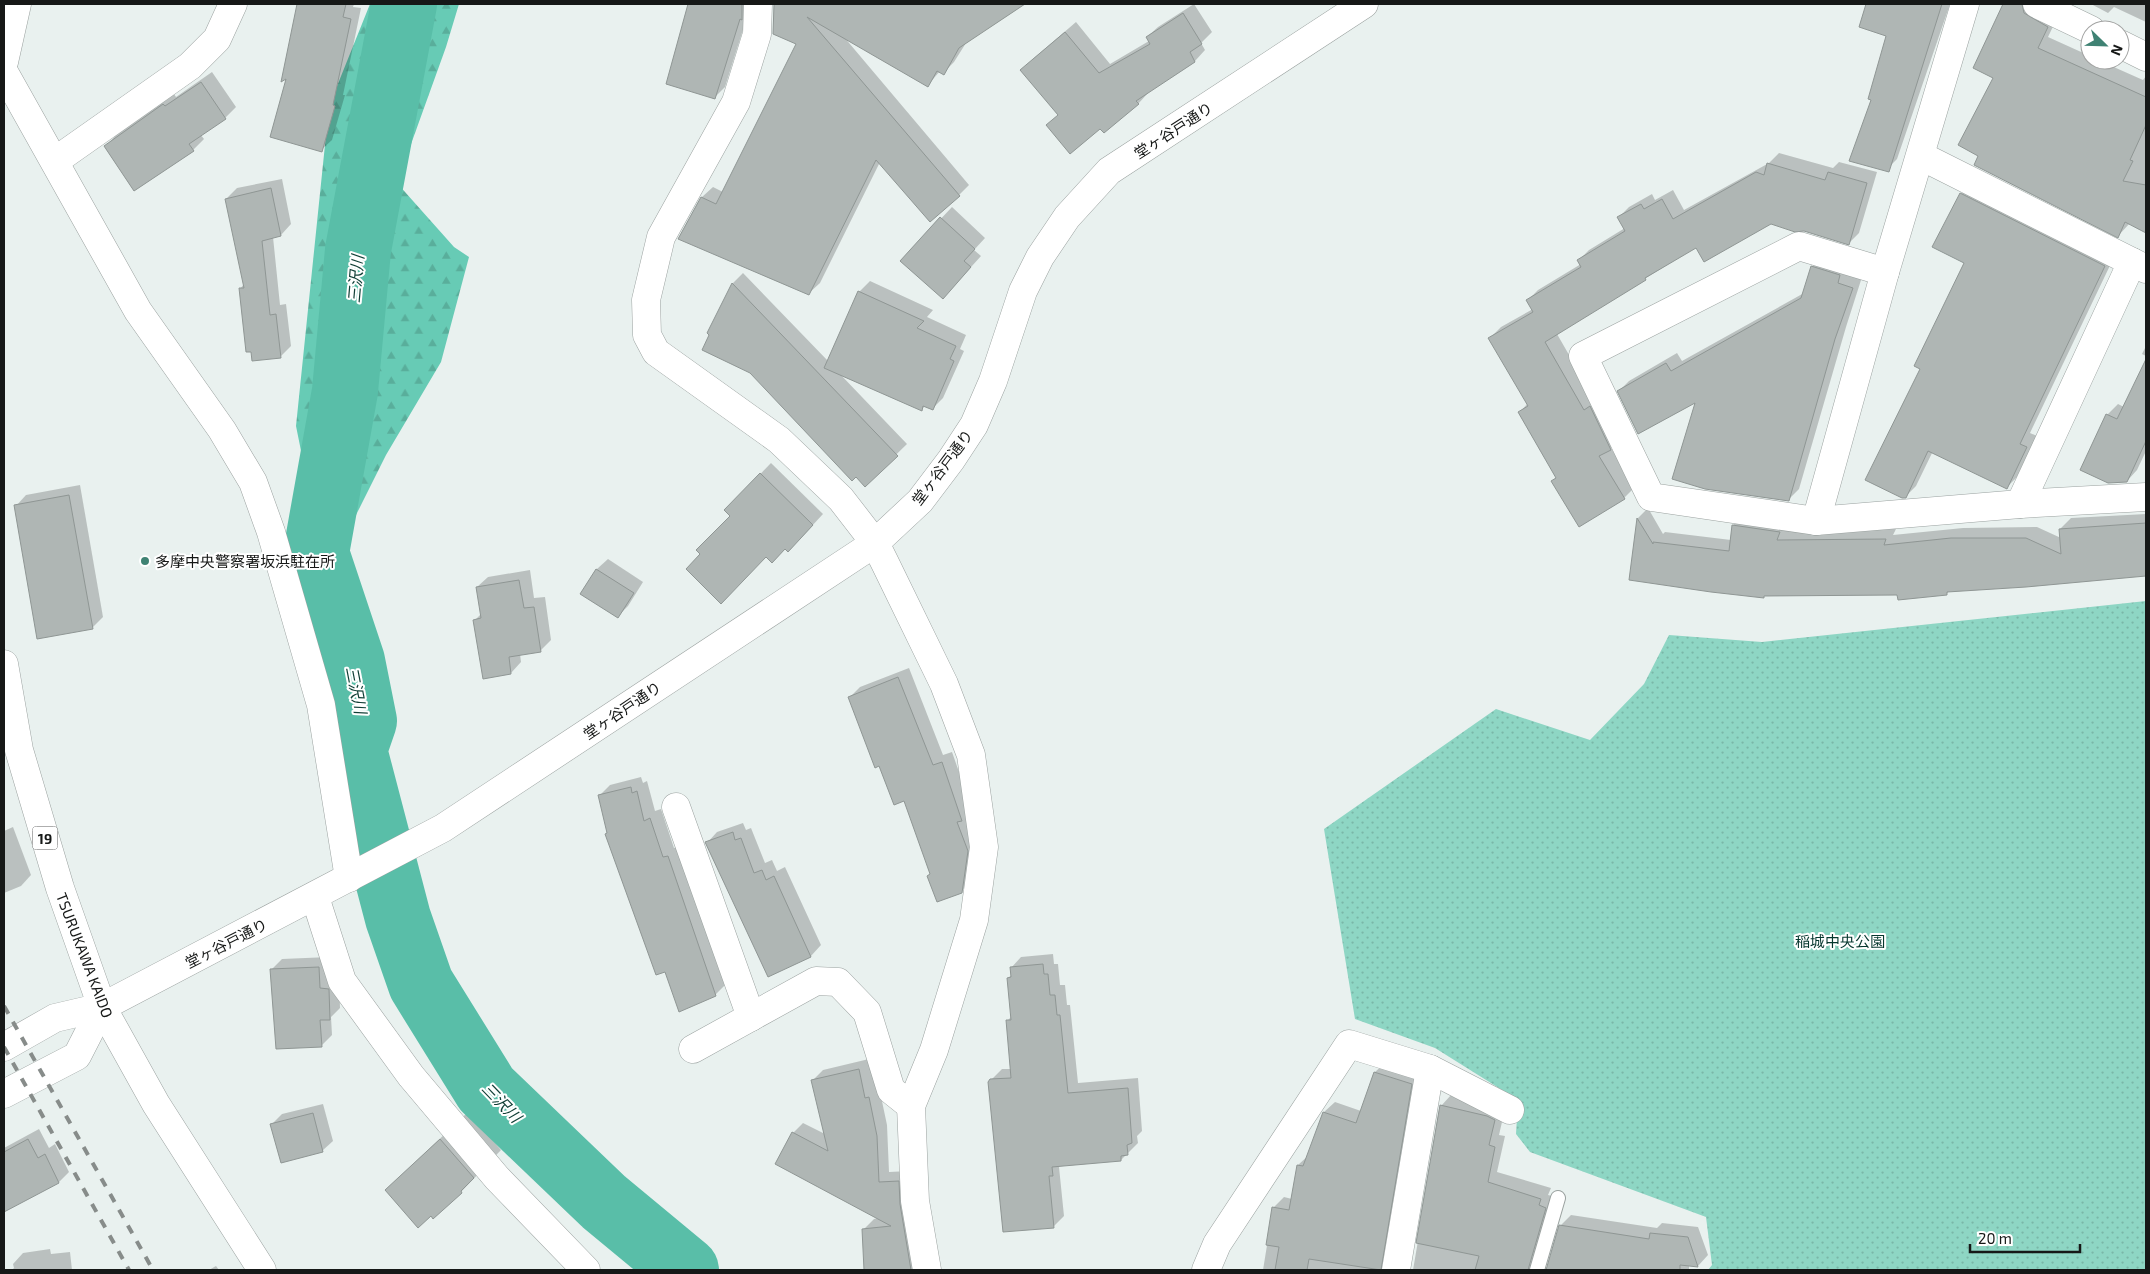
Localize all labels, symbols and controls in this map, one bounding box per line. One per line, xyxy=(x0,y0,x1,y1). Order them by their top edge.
north arrow xyxy=(2080,20,2130,70)
text: N xyxy=(2108,42,2127,58)
street label: 堂ヶ谷戸通り xyxy=(1130,98,1216,162)
water label: 三沢川 xyxy=(343,252,367,304)
street label: 堂ヶ谷戸通り xyxy=(908,426,976,508)
place label: 多摩中央警察署坂浜駐在所 xyxy=(155,552,335,570)
marker: 多摩中央警察署坂浜駐在所 xyxy=(139,555,151,567)
water label: 三沢川 xyxy=(343,665,371,717)
street label: 堂ヶ谷戸通り xyxy=(580,677,664,743)
road number: 19 xyxy=(32,826,58,850)
street label: TSURUKAWA KAIDO xyxy=(53,890,117,1020)
street label: 堂ヶ谷戸通り xyxy=(182,915,270,971)
park label: 稲城中央公園 xyxy=(1795,932,1885,950)
water label: 三沢川 xyxy=(478,1078,527,1127)
scale bar xyxy=(1970,1222,2080,1254)
text: 20 m xyxy=(1978,1229,2012,1247)

